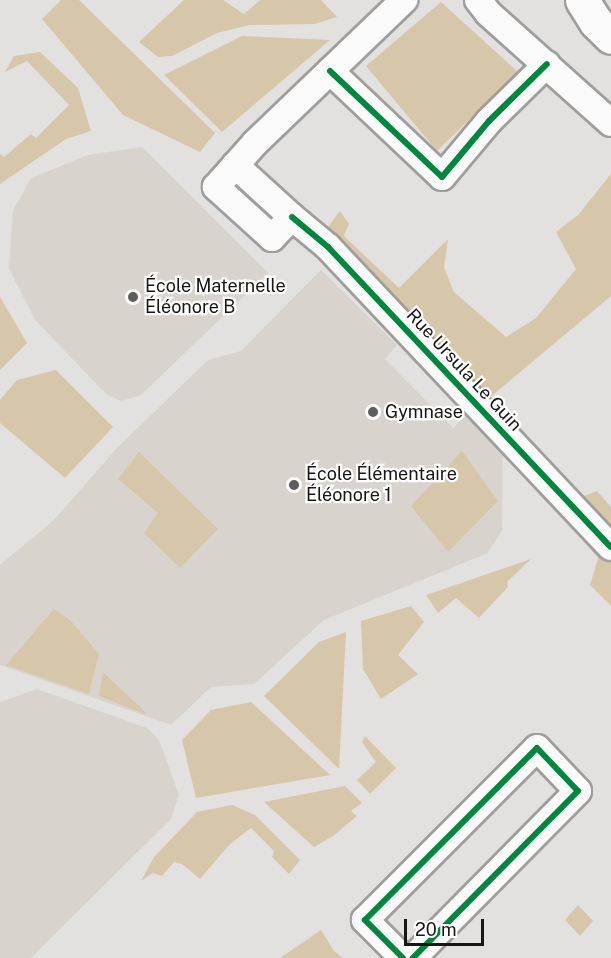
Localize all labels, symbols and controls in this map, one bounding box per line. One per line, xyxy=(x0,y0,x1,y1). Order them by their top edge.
place label: École Maternelle Éléonore B xyxy=(145,276,286,318)
marker: École Maternelle Éléonore B xyxy=(126,290,140,304)
street label: Rue Ursula Le Guin xyxy=(402,304,526,436)
place label: Gymnase xyxy=(385,401,463,423)
marker: Gymnase xyxy=(366,405,380,419)
place label: École Élémentaire Éléonore 1 xyxy=(306,464,457,506)
marker: École Élémentaire Éléonore 1 xyxy=(287,478,301,492)
scale bar xyxy=(407,907,486,945)
text: 20 m xyxy=(415,919,457,940)

